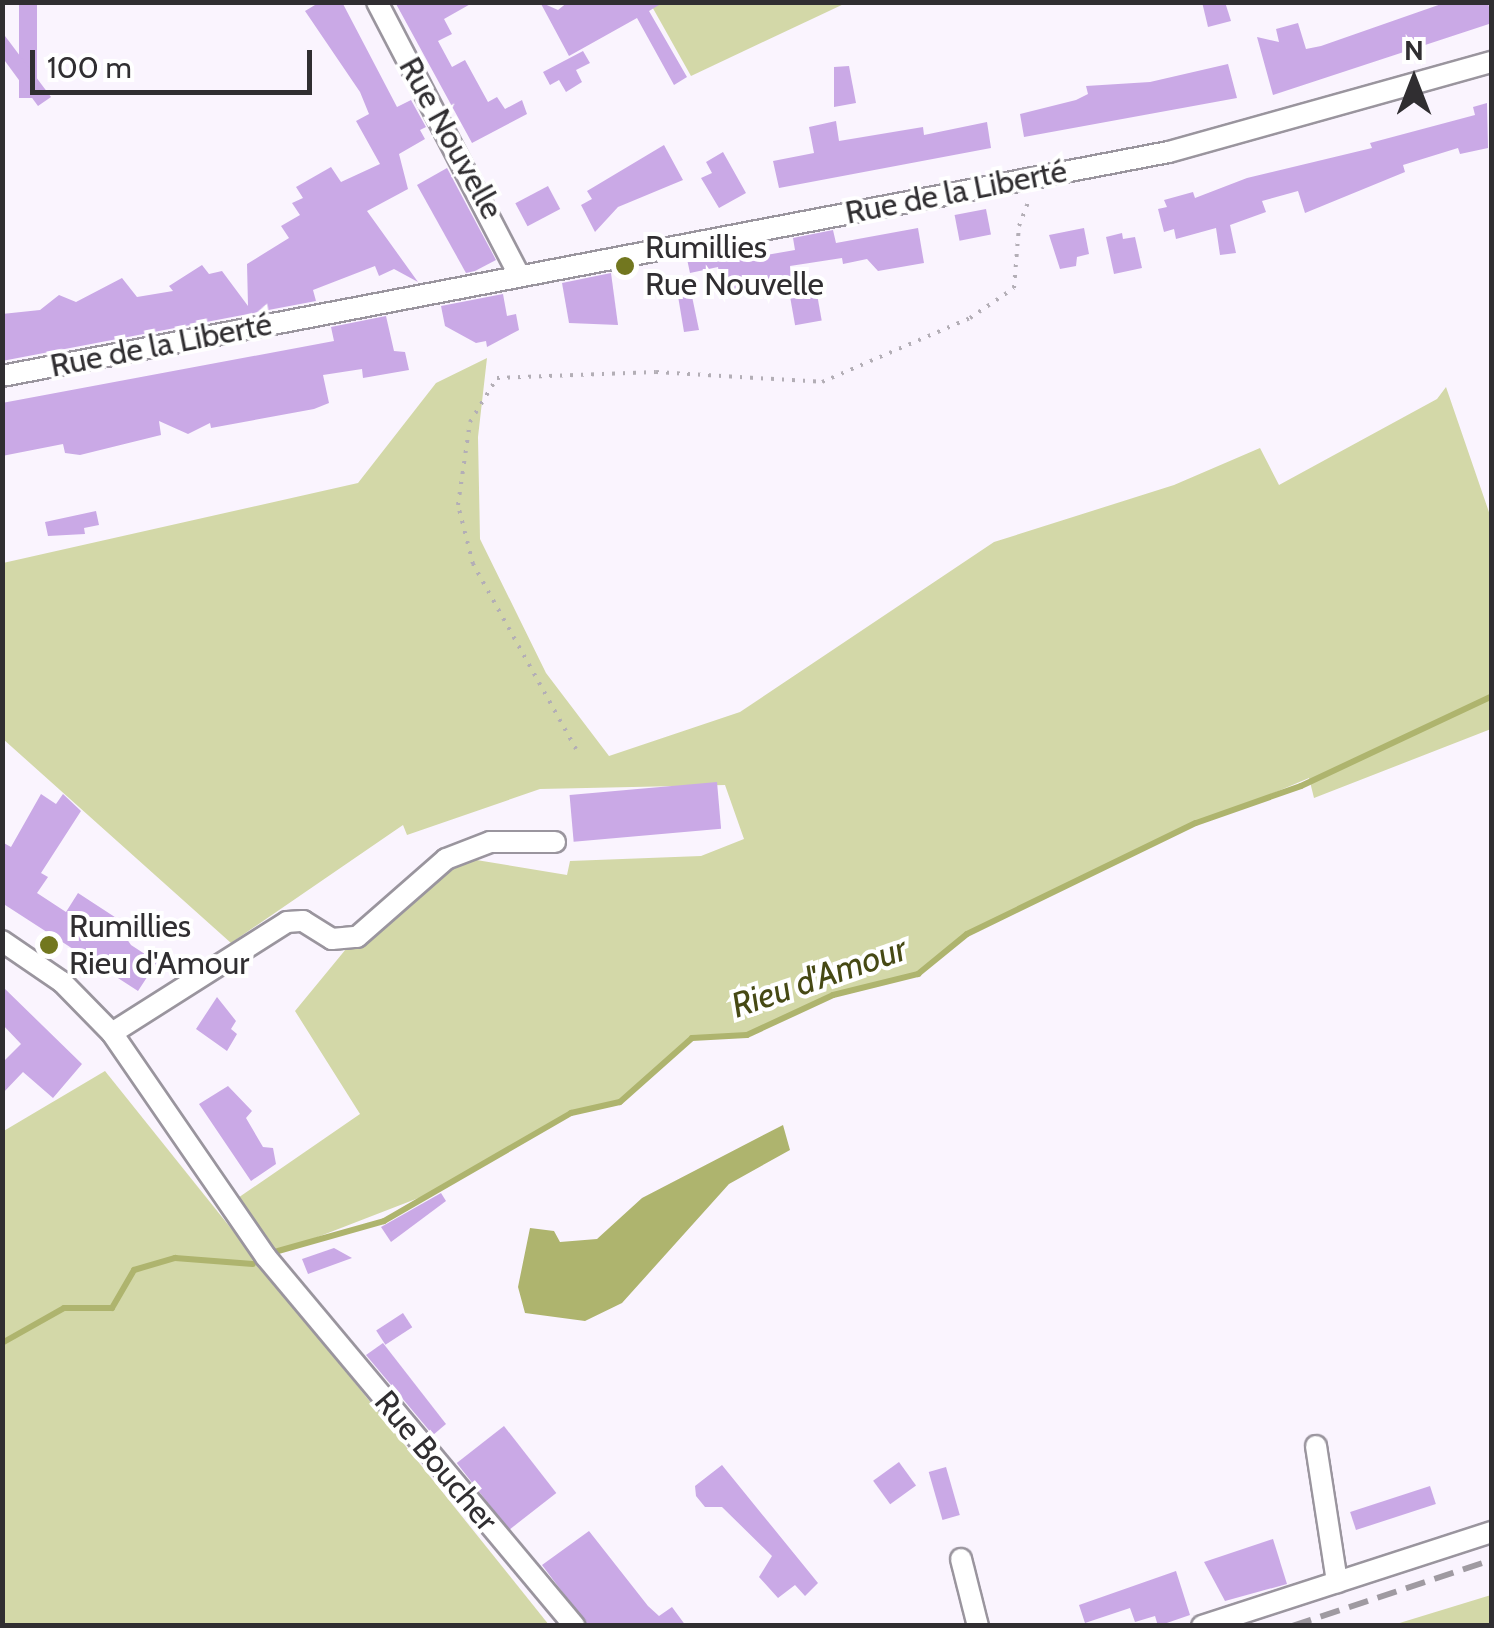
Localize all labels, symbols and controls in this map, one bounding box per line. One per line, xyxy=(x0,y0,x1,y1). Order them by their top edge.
scale bar xyxy=(35,30,318,92)
north arrow xyxy=(1364,30,1464,130)
text: N xyxy=(1404,33,1424,67)
text: 100 m xyxy=(47,49,132,86)
street label: Rue Nouvelle xyxy=(391,50,511,226)
street label: Rue de la Liberté xyxy=(842,152,1070,232)
place label: Rumillies Rue Nouvelle xyxy=(645,229,824,304)
marker: Rumillies Rue Nouvelle xyxy=(614,255,636,277)
street label: Rue de la Liberté xyxy=(47,305,275,385)
place label: Rumillies Rieu d'Amour xyxy=(69,908,249,983)
water label: Rieu d'Amour xyxy=(726,927,912,1027)
marker: Rumillies Rieu d'Amour xyxy=(38,934,60,956)
street label: Rue Boucher xyxy=(366,1383,506,1539)

